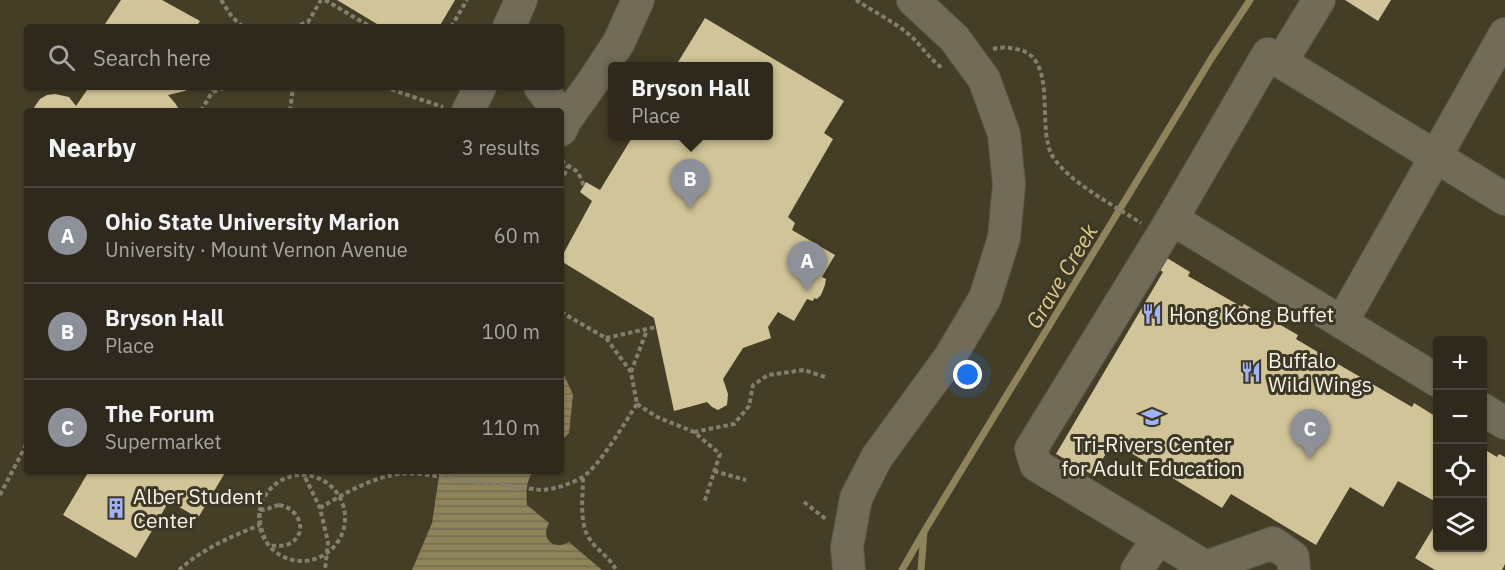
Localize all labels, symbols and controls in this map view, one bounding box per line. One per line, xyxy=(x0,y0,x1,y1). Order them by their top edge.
search box xyxy=(24,24,564,90)
icon: search xyxy=(45,41,78,74)
text: Search here xyxy=(93,43,211,72)
popup xyxy=(608,62,773,140)
text: Bryson Hall xyxy=(631,73,750,102)
text: Place xyxy=(631,102,680,129)
text: Nearby xyxy=(48,130,136,164)
text: 3 results xyxy=(462,134,540,161)
pin: B xyxy=(670,160,710,209)
text: Ohio State University Marion xyxy=(105,207,400,236)
water label: Grave Creek xyxy=(1018,218,1104,334)
text: A xyxy=(61,222,74,249)
text: 60 m xyxy=(494,222,540,249)
text: University · Mount Vernon Avenue xyxy=(105,236,408,263)
pin: A xyxy=(788,242,826,291)
place label: Hong Kong Buffet xyxy=(1169,300,1334,328)
restaurant icon: Hong Kong Buffet xyxy=(1140,302,1164,326)
text: Bryson Hall xyxy=(105,303,224,332)
text: B xyxy=(61,318,74,345)
text: 100 m xyxy=(482,318,540,345)
text: Place xyxy=(105,332,154,359)
map controls xyxy=(1433,336,1487,552)
button: + xyxy=(1433,336,1487,390)
place label: Buffalo Wild Wings xyxy=(1268,346,1372,398)
your location xyxy=(953,360,982,389)
restaurant icon: Buffalo Wild Wings xyxy=(1239,360,1263,384)
button: − xyxy=(1433,390,1487,444)
text: The Forum xyxy=(105,399,215,428)
school or university icon: Tri-Rivers Center for Adult Education xyxy=(1140,405,1164,429)
pin: C xyxy=(1290,410,1330,459)
text: C xyxy=(61,414,74,441)
text: 110 m xyxy=(482,414,540,441)
text: Supermarket xyxy=(105,428,222,455)
place label: Tri-Rivers Center for Adult Education xyxy=(1062,430,1242,482)
button: locate xyxy=(1433,444,1487,498)
place label: Alber Student Center xyxy=(133,482,263,534)
building icon: Alber Student Center xyxy=(104,496,128,520)
button: layers xyxy=(1433,498,1487,552)

